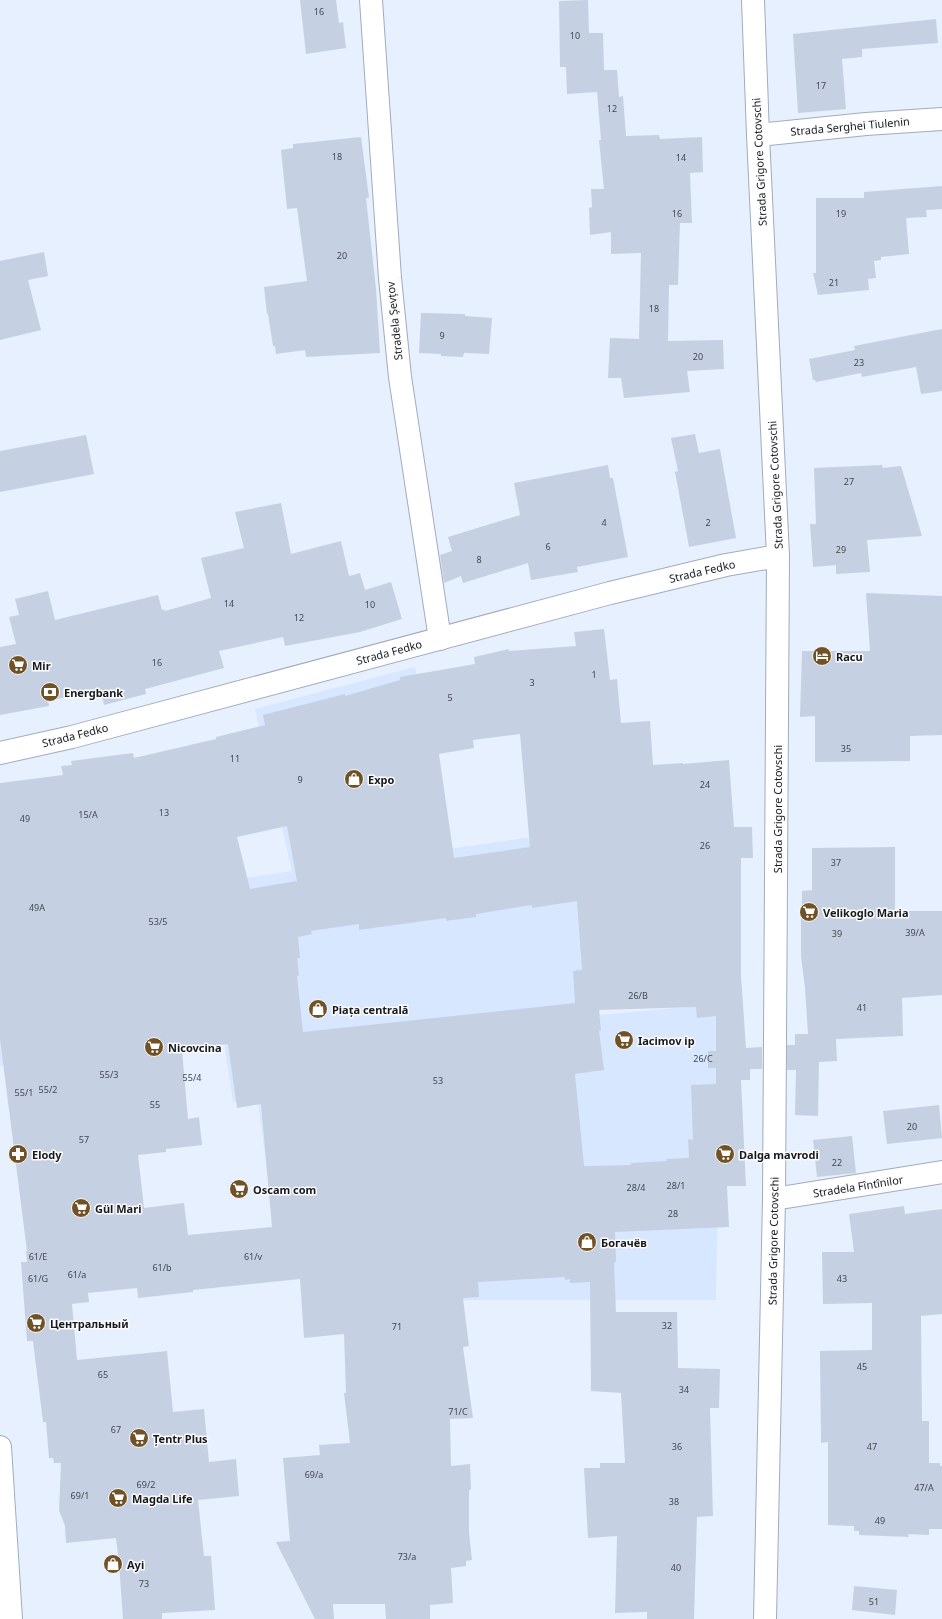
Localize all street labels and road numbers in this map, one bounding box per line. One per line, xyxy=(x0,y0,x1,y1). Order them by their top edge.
street label: Strada Grigore Cotovschi xyxy=(748,98,770,226)
street label: Strada Serghei Tiulenin xyxy=(790,113,910,139)
street label: Stradela Șevțov xyxy=(382,281,406,361)
street label: Strada Grigore Cotovschi xyxy=(764,421,786,549)
street label: Strada Fedko xyxy=(667,556,737,586)
street label: Strada Fedko xyxy=(354,636,424,668)
street label: Strada Fedko xyxy=(40,719,110,750)
street label: Strada Grigore Cotovschi xyxy=(770,745,785,873)
street label: Stradela Fîntînilor xyxy=(812,1171,905,1201)
street label: Strada Grigore Cotovschi xyxy=(764,1177,782,1305)

